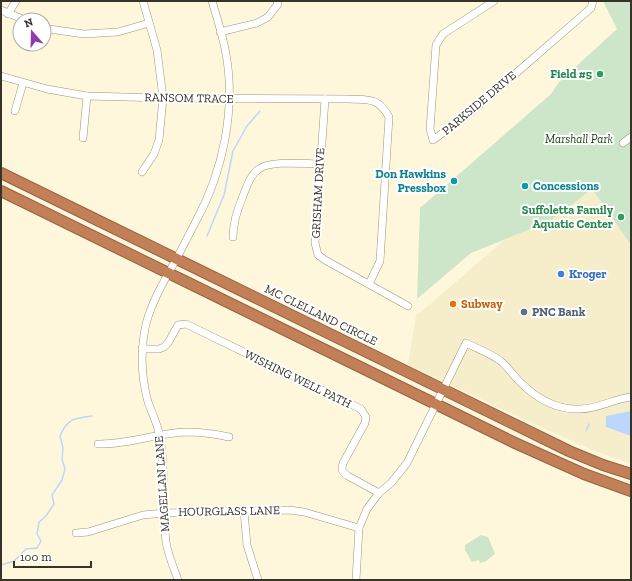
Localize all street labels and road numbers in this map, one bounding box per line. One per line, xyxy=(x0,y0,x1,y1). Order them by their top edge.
street label: PARKSIDE DRIVE xyxy=(439,68,519,138)
street label: RANSOM TRACE xyxy=(144,90,234,106)
street label: GRISHAM DRIVE xyxy=(309,147,327,239)
street label: MC CLELLAND CIRCLE xyxy=(262,282,380,348)
street label: WISHING WELL PATH xyxy=(242,347,354,411)
street label: MAGELLAN LANE xyxy=(152,436,172,532)
street label: HOURGLASS LANE xyxy=(178,503,280,519)

